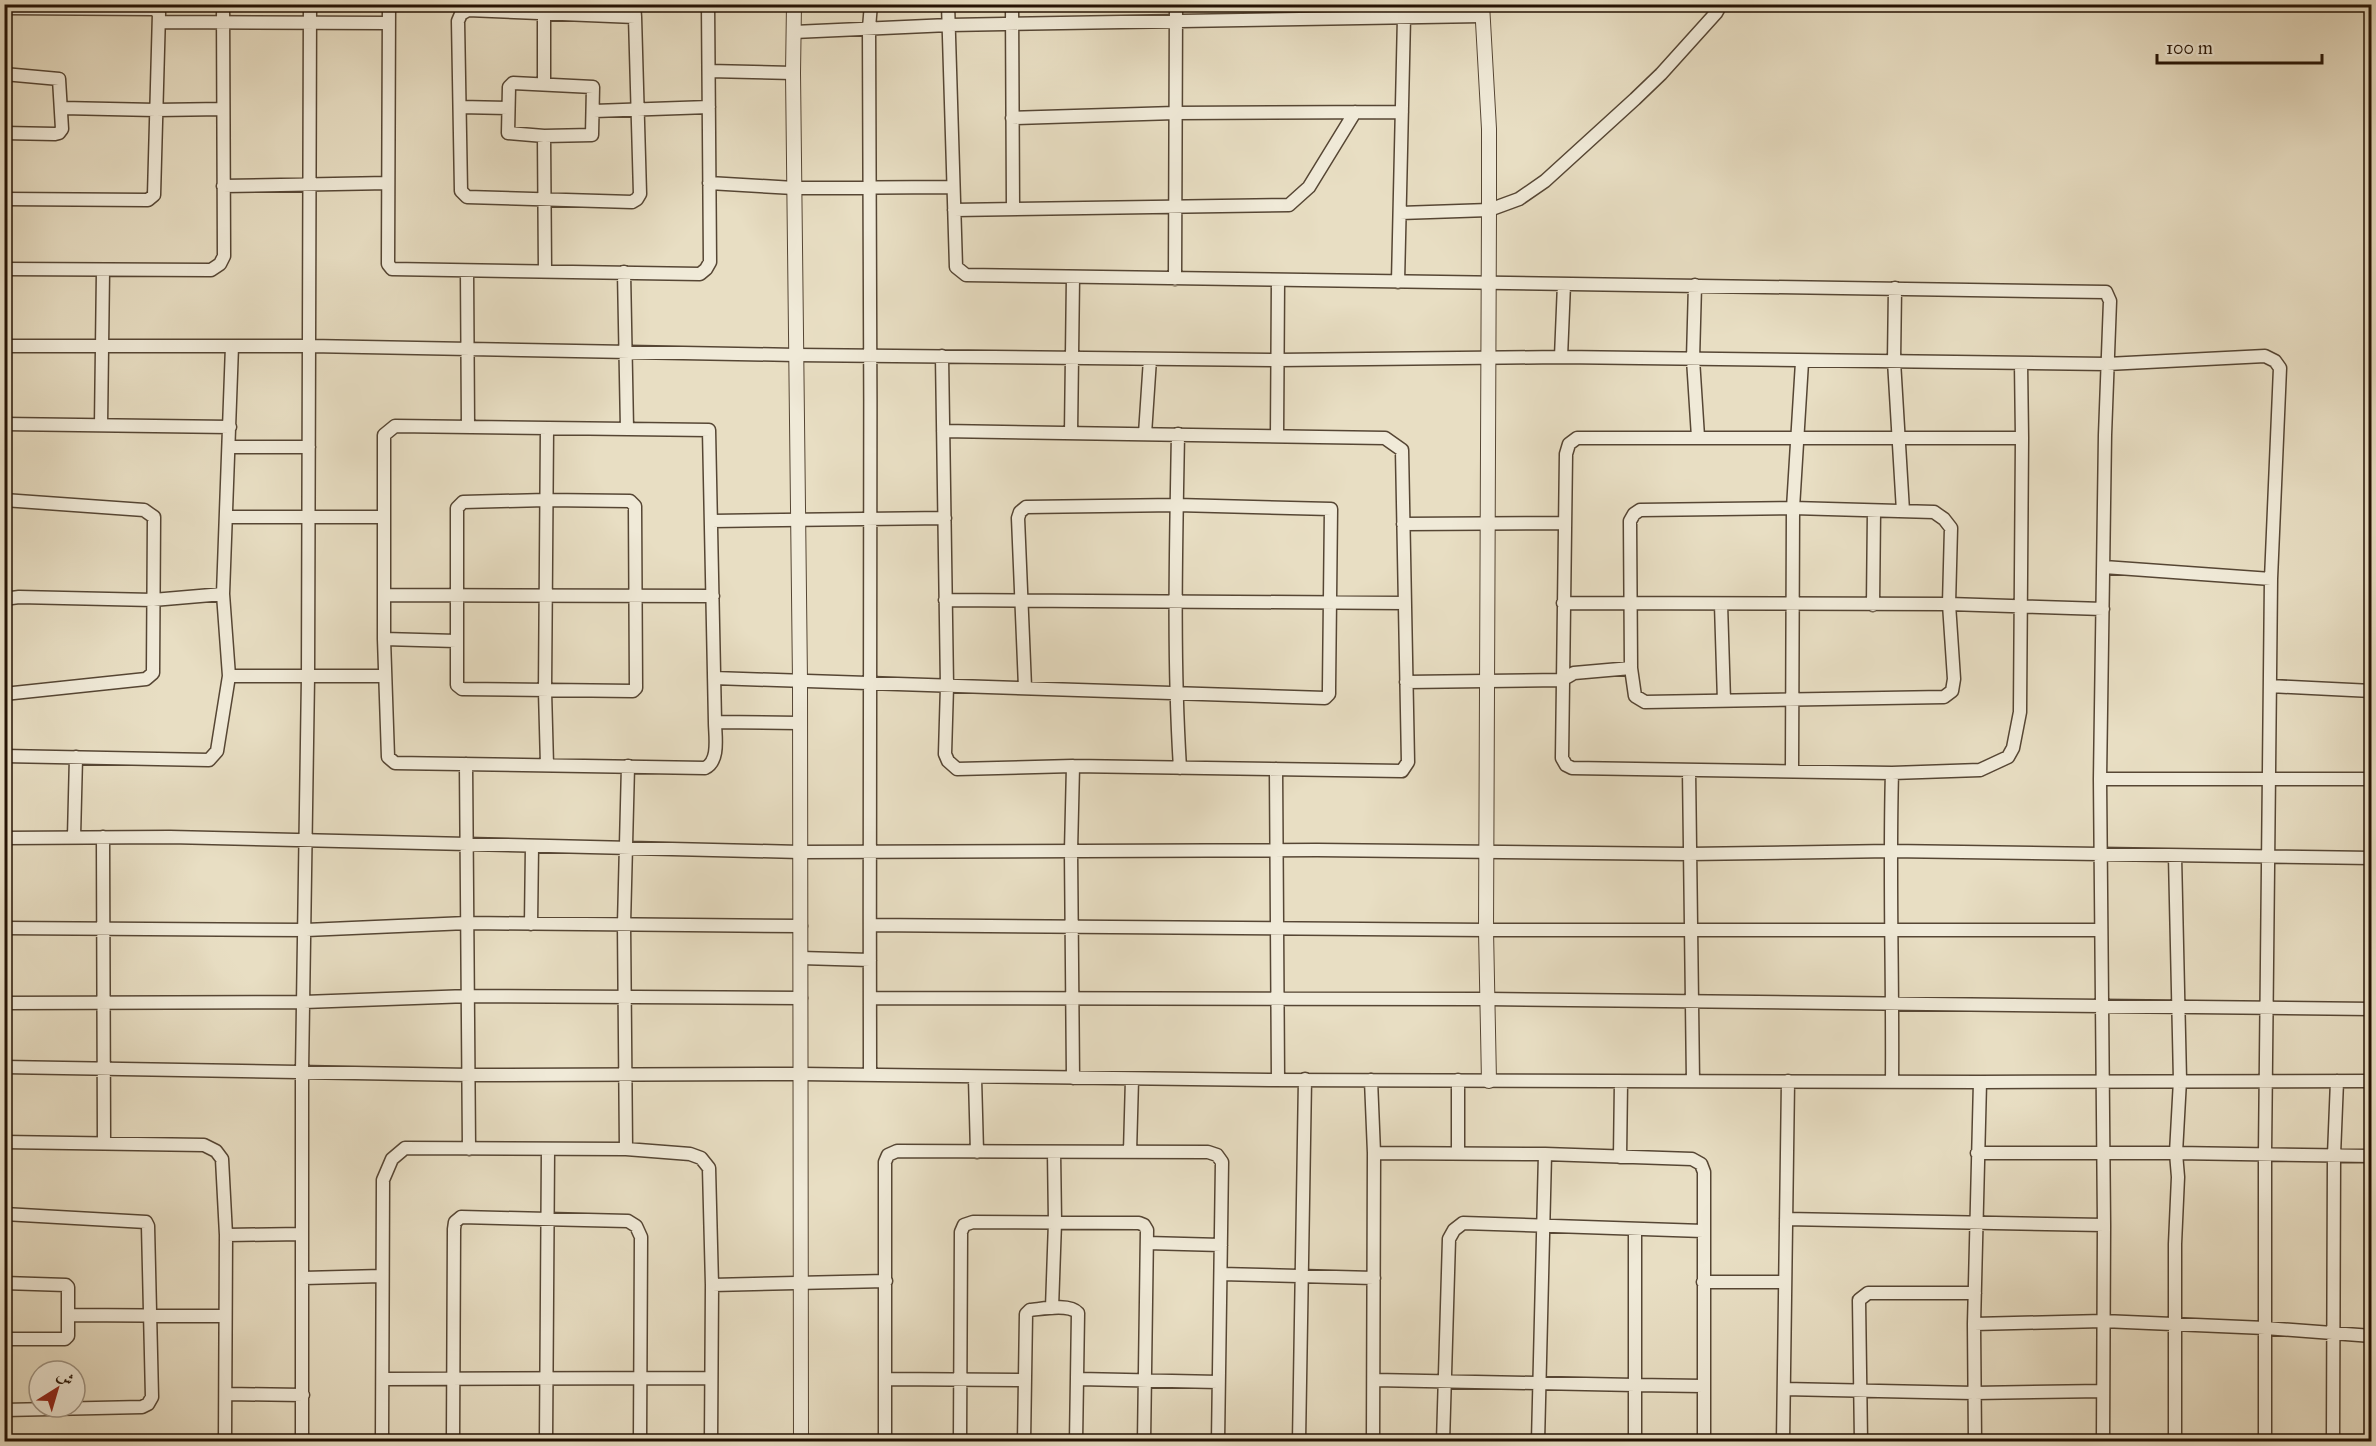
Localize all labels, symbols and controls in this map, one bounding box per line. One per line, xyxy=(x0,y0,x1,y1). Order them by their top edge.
scale bar xyxy=(2157,27,2322,65)
text: 100 m xyxy=(2166,37,2213,59)
north arrow xyxy=(27,1359,87,1419)
text: ش xyxy=(54,1365,78,1390)

